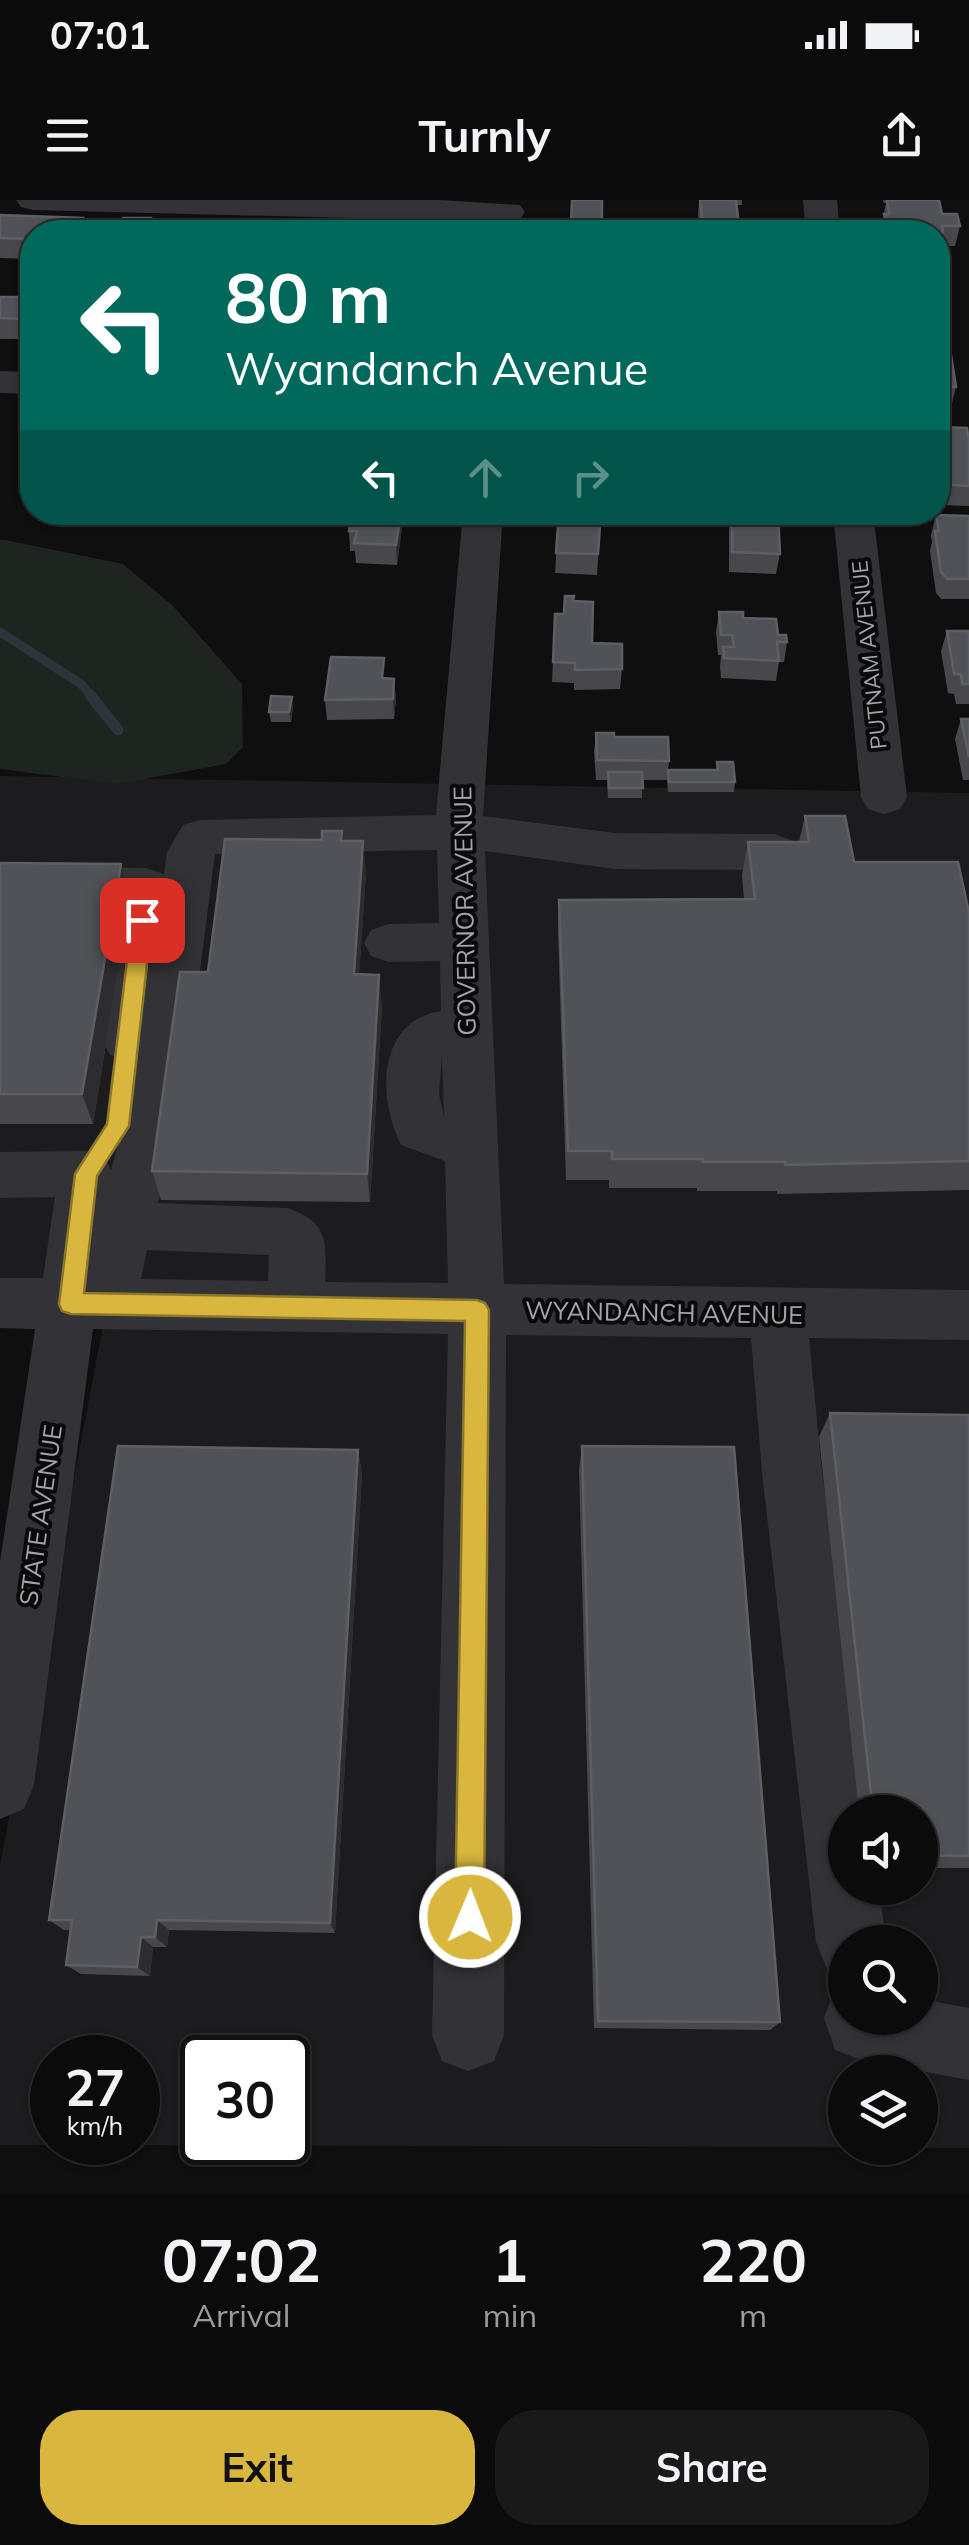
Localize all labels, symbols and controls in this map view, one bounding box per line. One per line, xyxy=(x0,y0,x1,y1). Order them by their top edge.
text: 07:01 xyxy=(50,11,151,59)
text: Turnly xyxy=(418,107,551,163)
icon: menu xyxy=(40,108,95,163)
icon: share xyxy=(874,108,929,163)
text: 80 m xyxy=(225,253,391,341)
icon: left xyxy=(60,260,190,390)
text: Wyandanch Avenue xyxy=(225,340,648,396)
icon: left xyxy=(353,450,408,505)
icon: ahead xyxy=(458,450,513,505)
icon: right xyxy=(563,450,618,505)
street label: PUTNAM AVENUE xyxy=(845,559,893,751)
street label: GOVERNOR AVENUE xyxy=(446,786,482,1036)
pin xyxy=(100,878,185,963)
icon: arrive xyxy=(115,893,170,948)
street label: WYANDANCH AVENUE xyxy=(525,1294,803,1330)
street label: STATE AVENUE xyxy=(12,1423,68,1607)
map controls xyxy=(828,1795,938,2165)
button: sound xyxy=(828,1795,938,1905)
position arrow xyxy=(418,1865,522,1969)
button: search xyxy=(828,1925,938,2035)
speed limit sign: 30 xyxy=(180,2035,310,2165)
button: layers xyxy=(828,2055,938,2165)
text: 27 xyxy=(65,2056,125,2119)
text: km/h xyxy=(67,2110,123,2141)
text: 07:02 xyxy=(162,2222,321,2297)
text: 1 xyxy=(492,2222,528,2297)
text: 220 xyxy=(699,2222,807,2297)
text: Arrival xyxy=(192,2295,290,2335)
text: min xyxy=(483,2295,537,2335)
text: m xyxy=(739,2295,767,2335)
button: Exit xyxy=(40,2410,475,2525)
button: Share xyxy=(495,2410,929,2525)

